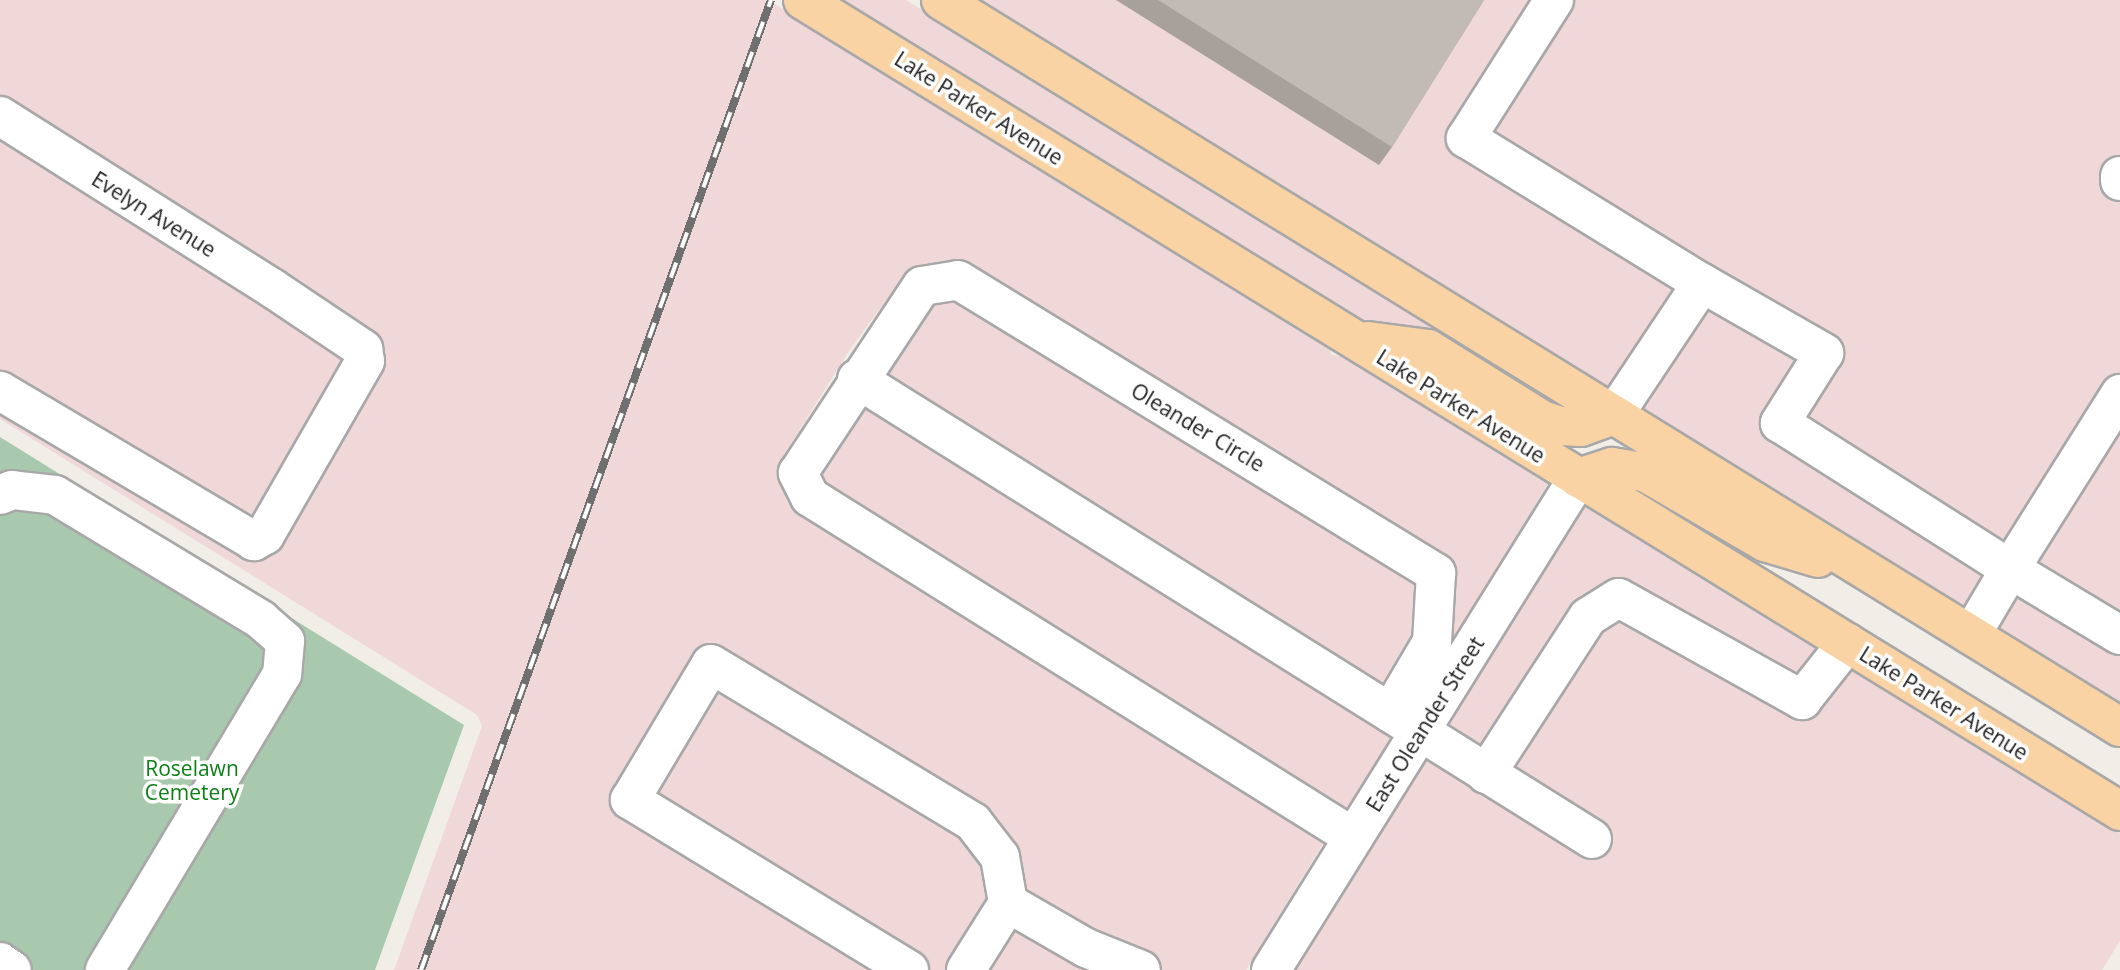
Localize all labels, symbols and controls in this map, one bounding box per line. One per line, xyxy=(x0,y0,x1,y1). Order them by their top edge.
street label: Lake Parker Avenue xyxy=(890,46,1068,170)
street label: Evelyn Avenue xyxy=(87,166,221,262)
street label: Lake Parker Avenue xyxy=(1372,344,1550,468)
street label: Oleander Circle xyxy=(1127,377,1269,477)
street label: East Oleander Street xyxy=(1361,632,1489,816)
street label: Lake Parker Avenue xyxy=(1855,641,2033,765)
park label: Roselawn Cemetery xyxy=(145,755,239,805)

